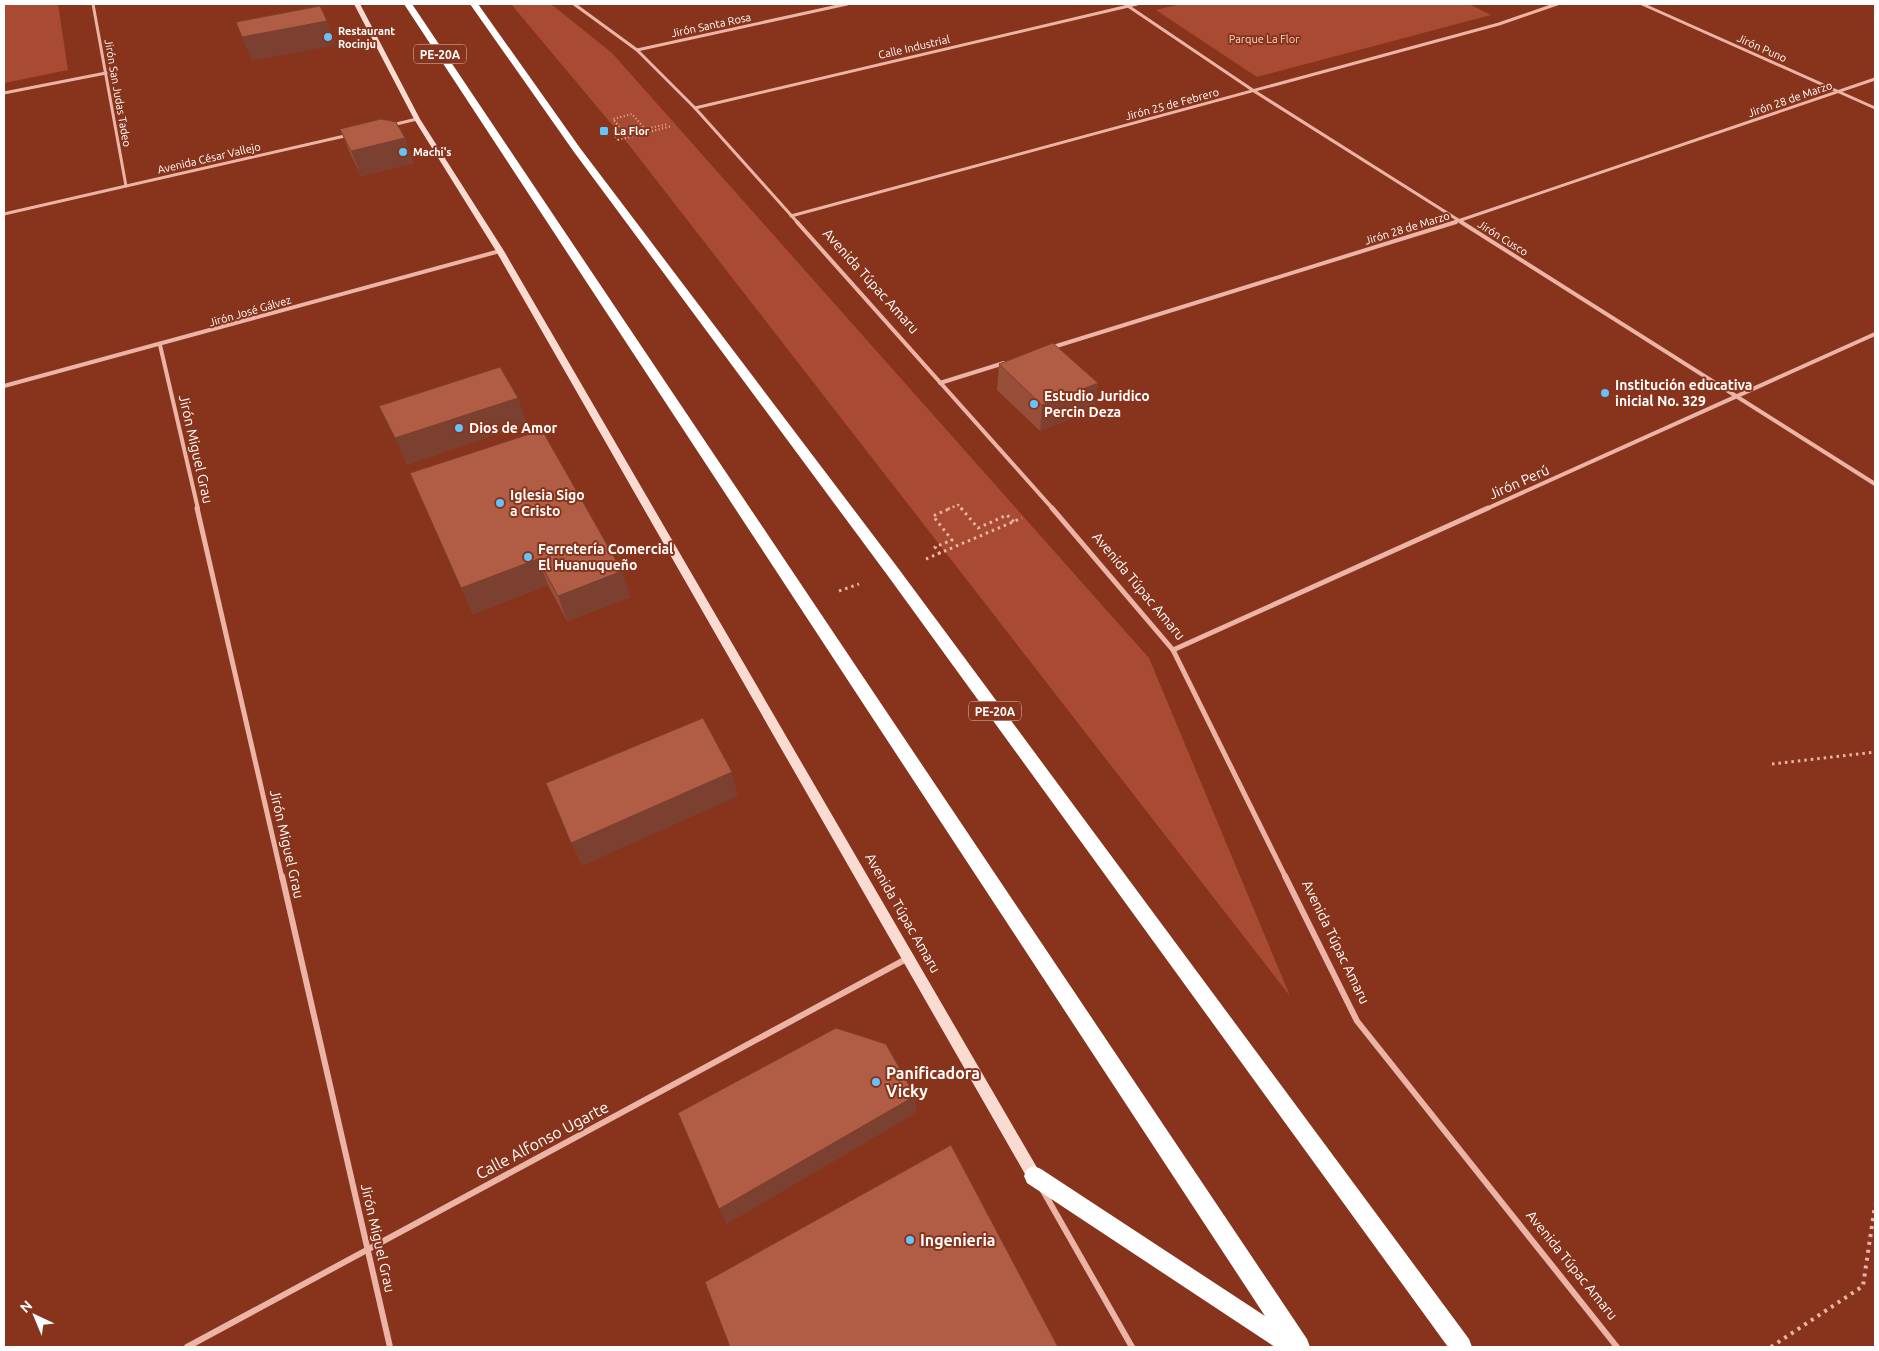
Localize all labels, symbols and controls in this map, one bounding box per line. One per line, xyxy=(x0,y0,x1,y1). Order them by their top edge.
street label: Jirón Santa Rosa xyxy=(670,11,752,39)
place label: Restaurant Rocinju xyxy=(338,25,395,50)
marker: Restaurant Rocinju xyxy=(322,31,334,43)
street label: Jirón Puno xyxy=(1735,32,1789,64)
street label: Calle Industrial xyxy=(877,33,951,61)
park label: Parque La Flor xyxy=(1229,33,1300,45)
street label: Jirón San Judas Tadeo xyxy=(103,38,133,148)
road number: PE-20A xyxy=(414,44,466,64)
street label: Jirón 28 de Marzo xyxy=(1746,79,1834,119)
street label: Jirón 25 de Febrero xyxy=(1124,86,1220,122)
marker: La Flor xyxy=(598,125,610,137)
place label: La Flor xyxy=(614,125,650,137)
street label: Avenida César Vallejo xyxy=(156,140,262,176)
marker: Machi's xyxy=(397,146,409,158)
place label: Machi's xyxy=(413,146,452,158)
street label: Jirón 28 de Marzo xyxy=(1363,209,1451,247)
street label: Jirón Cusco xyxy=(1476,218,1530,258)
street label: Avenida Túpac Amaru xyxy=(820,225,922,337)
street label: Jirón José Gálvez xyxy=(207,294,293,328)
place label: Institución educativa inicial No. 329 xyxy=(1615,377,1752,409)
marker: Institución educativa inicial No. 329 xyxy=(1599,387,1611,399)
place label: Estudio Juridico Percin Deza xyxy=(1044,388,1150,420)
street label: Jirón Miguel Grau xyxy=(176,393,216,505)
marker: Estudio Juridico Percin Deza xyxy=(1028,398,1040,410)
place label: Dios de Amor xyxy=(469,420,558,436)
marker: Dios de Amor xyxy=(453,422,465,434)
street label: Jirón Perú xyxy=(1486,462,1552,502)
place label: Iglesia Sigo a Cristo xyxy=(510,487,585,519)
marker: Iglesia Sigo a Cristo xyxy=(494,497,506,509)
street label: Avenida Túpac Amaru xyxy=(1089,529,1189,643)
place label: Ferretería Comercial El Huanuqueño xyxy=(538,541,673,573)
marker: Ferretería Comercial El Huanuqueño xyxy=(522,551,534,563)
road number: PE-20A xyxy=(969,701,1021,720)
street label: Jirón Miguel Grau xyxy=(267,788,307,900)
street label: Avenida Túpac Amaru xyxy=(862,850,944,976)
street label: Avenida Túpac Amaru xyxy=(1299,878,1373,1006)
place label: Panificadora Vicky xyxy=(886,1064,980,1100)
marker: Panificadora Vicky xyxy=(870,1076,882,1088)
street label: Calle Alfonso Ugarte xyxy=(473,1097,611,1183)
street label: Jirón Miguel Grau xyxy=(358,1182,398,1294)
street label: Avenida Túpac Amaru xyxy=(1523,1207,1621,1323)
place label: Ingenieria xyxy=(920,1231,996,1249)
marker: Ingenieria xyxy=(904,1234,916,1246)
north arrow xyxy=(10,1291,60,1341)
text: N xyxy=(17,1297,35,1316)

